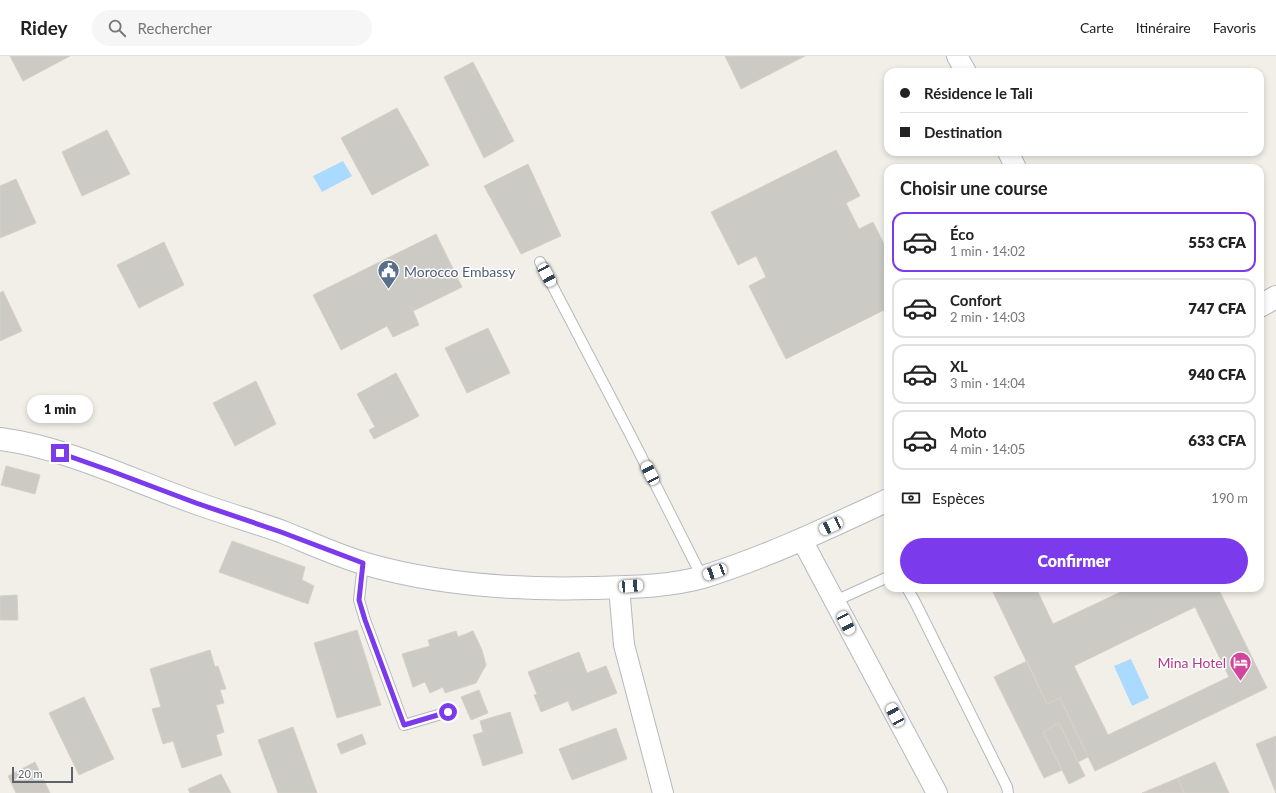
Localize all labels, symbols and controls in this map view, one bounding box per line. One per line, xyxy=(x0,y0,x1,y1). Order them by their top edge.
search box xyxy=(92,10,372,46)
text: Ridey xyxy=(20,16,68,39)
icon: search xyxy=(106,17,128,39)
text: Rechercher xyxy=(138,19,212,37)
text: Carte xyxy=(1080,19,1114,36)
text: Itinéraire xyxy=(1136,19,1191,36)
text: Favoris xyxy=(1213,19,1256,36)
text: Résidence le Tali xyxy=(924,84,1033,102)
text: Destination xyxy=(924,123,1002,141)
text: Choisir une course xyxy=(900,177,1048,199)
icon: car xyxy=(902,224,938,260)
text: Éco xyxy=(950,225,974,243)
text: 553 CFA xyxy=(1188,233,1246,251)
text: 1 min · 14:02 xyxy=(950,243,1025,259)
public building icon: Morocco Embassy xyxy=(375,258,401,291)
car xyxy=(536,262,558,288)
place label: Morocco Embassy xyxy=(404,263,516,280)
icon: car xyxy=(902,290,938,326)
text: Confort xyxy=(950,291,1002,309)
text: 747 CFA xyxy=(1188,299,1246,317)
text: 2 min · 14:03 xyxy=(950,309,1025,325)
icon: car xyxy=(902,356,938,392)
text: XL xyxy=(950,357,968,375)
text: 940 CFA xyxy=(1188,365,1246,383)
text: 3 min · 14:04 xyxy=(950,375,1025,391)
callout: 1 min xyxy=(27,395,93,423)
text: 1 min xyxy=(44,401,76,417)
icon: car xyxy=(902,422,938,458)
text: Moto xyxy=(950,423,987,441)
text: 633 CFA xyxy=(1188,431,1246,449)
text: 4 min · 14:05 xyxy=(950,441,1025,457)
route end xyxy=(51,444,69,462)
car xyxy=(639,460,661,486)
icon: cash xyxy=(900,487,922,509)
text: Espèces xyxy=(932,489,985,507)
text: 190 m xyxy=(1211,490,1248,506)
car xyxy=(818,515,844,537)
button: Confirmer xyxy=(900,538,1248,584)
car xyxy=(702,562,728,582)
car xyxy=(619,579,643,593)
car xyxy=(835,610,857,636)
hotel icon: Mina Hotel xyxy=(1228,649,1254,682)
place label: Mina Hotel xyxy=(1157,654,1226,671)
car xyxy=(884,702,906,728)
route start xyxy=(439,703,457,721)
scale bar xyxy=(12,765,73,784)
text: 20 m xyxy=(18,767,43,780)

